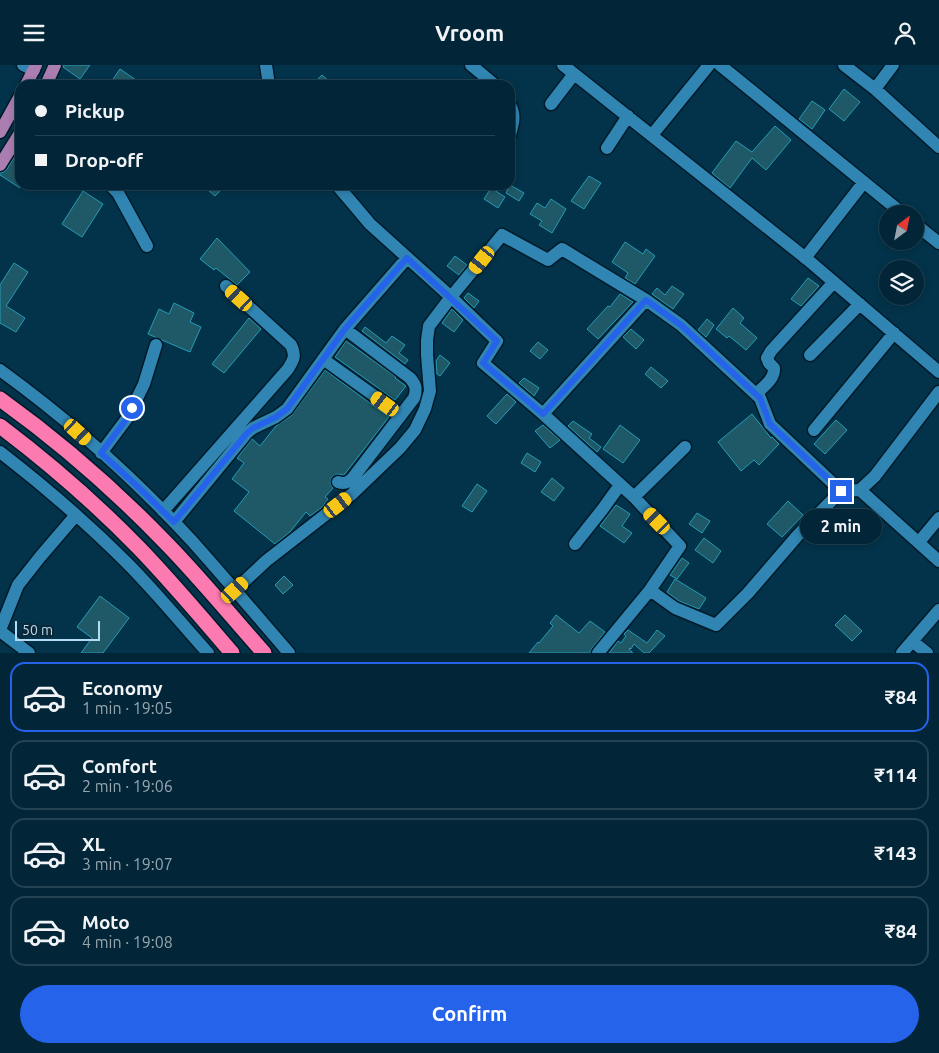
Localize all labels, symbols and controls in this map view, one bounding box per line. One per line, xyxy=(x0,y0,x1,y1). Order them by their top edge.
icon: menu xyxy=(20,19,48,47)
icon: person xyxy=(891,19,919,47)
text: Vroom xyxy=(435,20,504,45)
text: Pickup xyxy=(65,100,125,122)
text: Drop-off xyxy=(65,149,143,171)
north arrow xyxy=(879,205,924,250)
map controls xyxy=(879,205,924,305)
car xyxy=(466,244,497,276)
button: layers xyxy=(879,260,924,305)
car xyxy=(222,282,255,314)
car xyxy=(368,389,401,419)
route start xyxy=(121,397,143,419)
car xyxy=(61,416,94,448)
route end xyxy=(830,480,852,502)
car xyxy=(321,490,354,520)
car xyxy=(641,505,672,537)
callout: 2 min xyxy=(800,509,882,543)
text: 2 min xyxy=(821,517,861,535)
car xyxy=(218,574,251,606)
scale bar xyxy=(15,618,100,641)
text: 50 m xyxy=(22,622,53,638)
icon: car xyxy=(22,675,67,720)
text: Economy xyxy=(82,677,163,699)
text: ₹84 xyxy=(885,686,917,708)
text: 1 min · 19:05 xyxy=(82,699,173,717)
icon: car xyxy=(22,753,67,798)
text: Comfort xyxy=(82,755,157,777)
text: ₹114 xyxy=(874,764,917,786)
text: 2 min · 19:06 xyxy=(82,777,173,795)
icon: car xyxy=(22,831,67,876)
text: XL xyxy=(82,833,105,855)
text: ₹143 xyxy=(874,842,917,864)
text: 3 min · 19:07 xyxy=(82,855,173,873)
icon: car xyxy=(22,909,67,954)
text: Moto xyxy=(82,911,130,933)
text: ₹84 xyxy=(885,920,917,942)
text: 4 min · 19:08 xyxy=(82,933,173,951)
button: Confirm xyxy=(20,985,919,1043)

